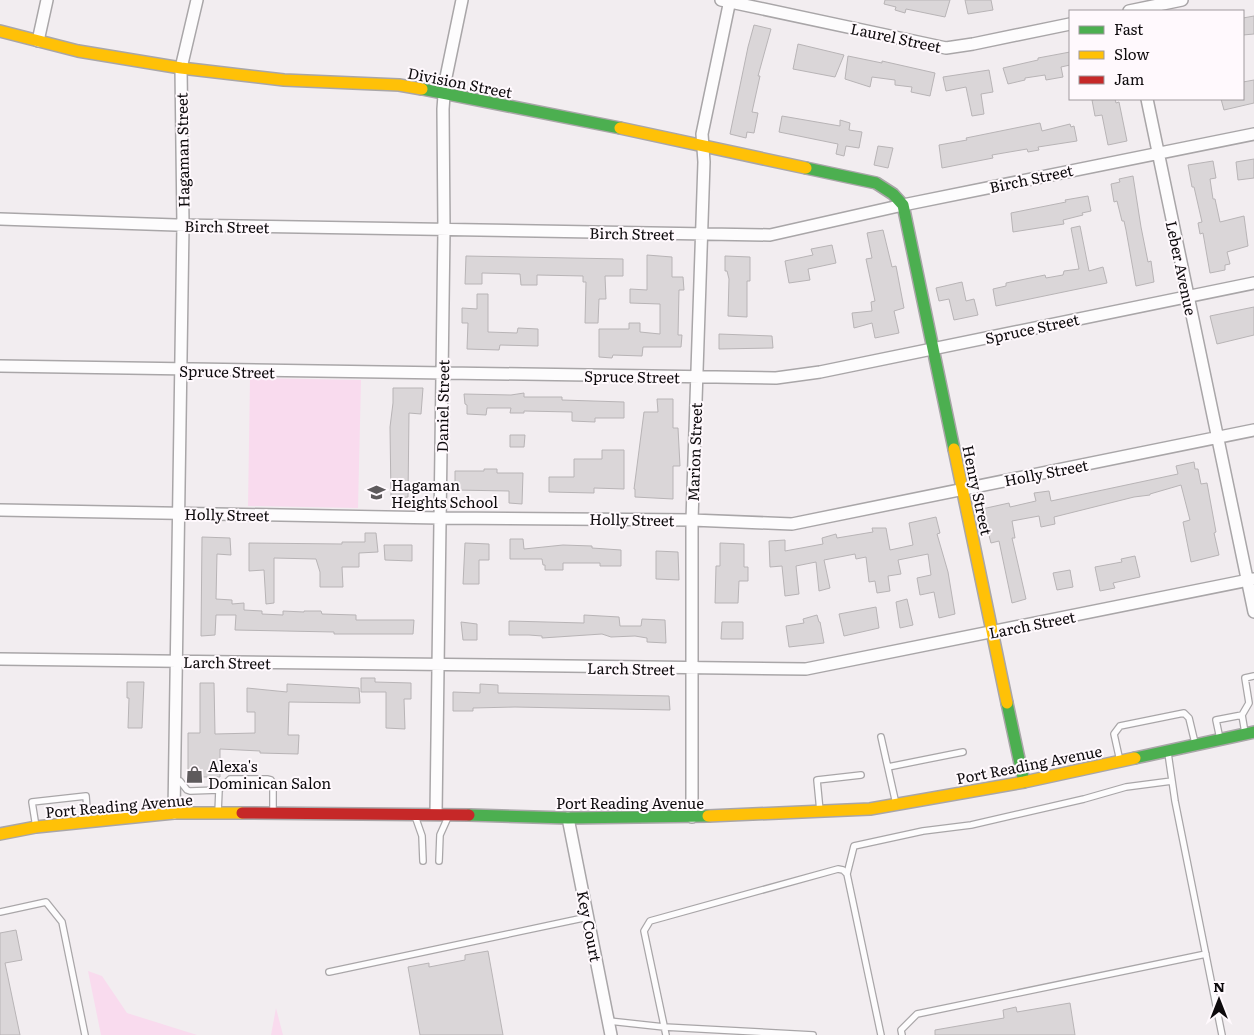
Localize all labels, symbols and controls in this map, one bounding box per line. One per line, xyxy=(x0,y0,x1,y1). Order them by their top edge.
legend xyxy=(1069,10,1244,100)
street label: Laurel Street xyxy=(848,16,944,58)
text: Fast xyxy=(1114,17,1143,40)
text: Slow xyxy=(1114,42,1149,65)
street label: Division Street xyxy=(406,61,514,103)
text: Jam xyxy=(1114,67,1145,90)
street label: Hagaman Street xyxy=(169,92,195,208)
street label: Birch Street xyxy=(987,158,1075,198)
street label: Birch Street xyxy=(184,214,270,238)
street label: Leber Avenue xyxy=(1161,218,1203,318)
street label: Birch Street xyxy=(589,221,675,245)
street label: Spruce Street xyxy=(983,307,1081,349)
street label: Spruce Street xyxy=(179,359,275,383)
street label: Daniel Street xyxy=(430,359,454,453)
street label: Spruce Street xyxy=(584,364,680,388)
street label: Marion Street xyxy=(681,402,707,502)
street label: Henry Street xyxy=(957,443,999,537)
street label: Holly Street xyxy=(1002,453,1090,491)
place label: Hagaman Heights School xyxy=(391,473,498,513)
school or university icon: Hagaman Heights School xyxy=(367,483,387,503)
street label: Holly Street xyxy=(184,502,270,526)
street label: Holly Street xyxy=(589,507,675,531)
street label: Larch Street xyxy=(987,604,1077,644)
street label: Larch Street xyxy=(183,650,271,674)
street label: Larch Street xyxy=(587,656,675,680)
street label: Port Reading Avenue xyxy=(954,739,1104,789)
place label: Alexa's Dominican Salon xyxy=(208,754,331,794)
shop icon: Alexa's Dominican Salon xyxy=(184,764,204,784)
street label: Port Reading Avenue xyxy=(44,787,194,823)
street label: Port Reading Avenue xyxy=(556,791,704,814)
street label: Key Court xyxy=(572,888,608,964)
north arrow xyxy=(1194,975,1244,1025)
text: N xyxy=(1213,976,1225,996)

